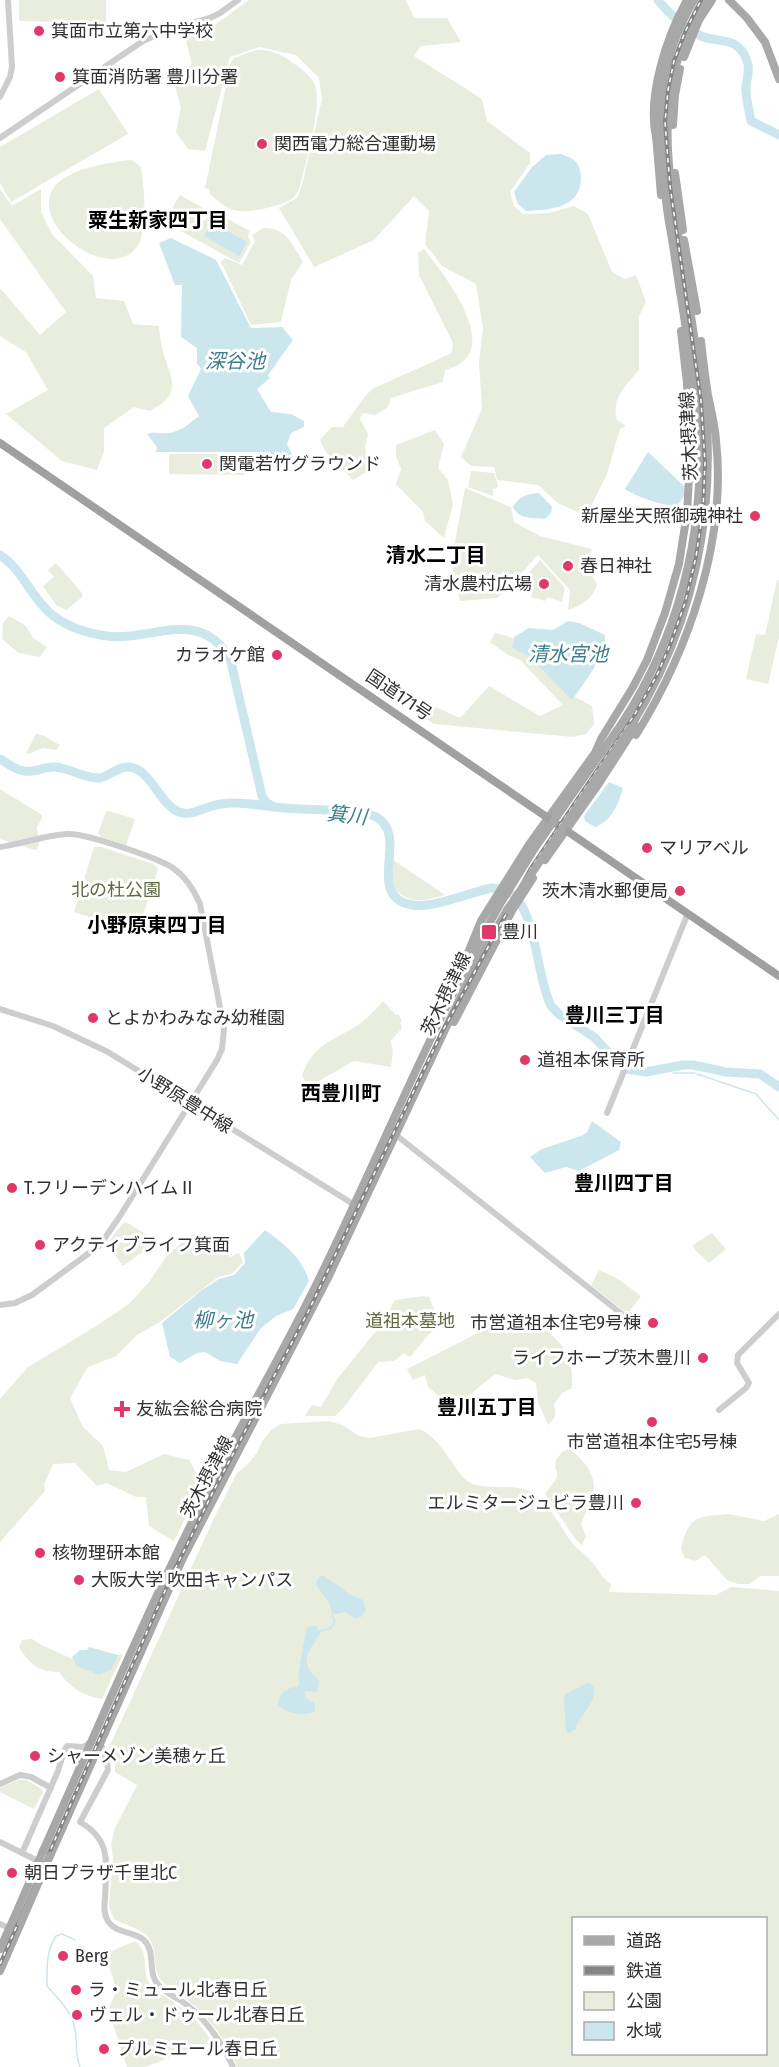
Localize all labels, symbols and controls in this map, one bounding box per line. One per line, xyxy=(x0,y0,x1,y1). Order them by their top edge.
place label: 箕面市立第六中学校 xyxy=(51,20,213,42)
marker: 箕面市立第六中学校 xyxy=(32,24,46,38)
place label: 箕面消防署 豊川分署 xyxy=(72,66,238,88)
marker: 箕面消防署 豊川分署 xyxy=(53,70,67,84)
place label: 関西電力総合運動場 xyxy=(274,133,436,155)
marker: 関西電力総合運動場 xyxy=(255,137,269,151)
district label: 粟生新家四丁目 xyxy=(88,208,228,232)
water label: 深谷池 xyxy=(205,349,267,373)
street label: 茨木摂津線 xyxy=(676,390,702,482)
place label: 関電若竹グラウンド xyxy=(219,453,381,475)
marker: 関電若竹グラウンド xyxy=(200,457,214,471)
place label: 新屋坐天照御魂神社 xyxy=(581,505,743,527)
marker: 新屋坐天照御魂神社 xyxy=(748,509,762,523)
district label: 清水二丁目 xyxy=(386,543,486,567)
place label: 春日神社 xyxy=(580,555,652,577)
marker: 春日神社 xyxy=(561,559,575,573)
place label: 清水農村広場 xyxy=(424,573,532,595)
marker: 清水農村広場 xyxy=(537,577,551,591)
water label: 清水宮池 xyxy=(528,642,610,666)
place label: カラオケ館 xyxy=(175,644,265,666)
marker: カラオケ館 xyxy=(270,648,284,662)
street label: 国道171号 xyxy=(362,665,436,725)
water label: 箕川 xyxy=(326,801,370,829)
place label: マリアベル xyxy=(659,837,749,859)
marker: マリアベル xyxy=(640,841,654,855)
park label: 北の杜公園 xyxy=(71,879,161,901)
place label: 茨木清水郵便局 xyxy=(542,880,668,902)
marker: 茨木清水郵便局 xyxy=(673,884,687,898)
district label: 小野原東四丁目 xyxy=(87,913,227,937)
place label: 豊川 xyxy=(502,921,538,943)
marker: 豊川 xyxy=(480,923,498,941)
street label: 茨木摂津線 xyxy=(416,949,476,1039)
district label: 豊川三丁目 xyxy=(565,1003,665,1027)
place label: とよかわみなみ幼稚園 xyxy=(105,1007,285,1029)
marker: とよかわみなみ幼稚園 xyxy=(86,1011,100,1025)
place label: 道祖本保育所 xyxy=(537,1049,645,1071)
marker: 道祖本保育所 xyxy=(518,1053,532,1067)
street label: 小野原豊中線 xyxy=(133,1062,237,1138)
district label: 西豊川町 xyxy=(301,1081,381,1105)
district label: 豊川四丁目 xyxy=(574,1171,674,1195)
place label: T.フリーデンハイムⅡ xyxy=(24,1177,196,1199)
marker: T.フリーデンハイムⅡ xyxy=(5,1181,19,1195)
place label: アクティブライフ箕面 xyxy=(52,1234,230,1256)
marker: アクティブライフ箕面 xyxy=(33,1238,47,1252)
water label: 柳ヶ池 xyxy=(193,1308,255,1332)
park label: 道祖本墓地 xyxy=(365,1310,455,1332)
place label: 市営道祖本住宅9号棟 xyxy=(470,1312,641,1334)
marker: 市営道祖本住宅9号棟 xyxy=(646,1316,660,1330)
place label: ライフホープ茨木豊川 xyxy=(512,1347,691,1369)
marker: ライフホープ茨木豊川 xyxy=(696,1351,710,1365)
district label: 豊川五丁目 xyxy=(437,1395,537,1419)
place label: 友紘会総合病院 xyxy=(136,1398,262,1420)
marker: 友紘会総合病院 xyxy=(113,1400,131,1418)
marker: 市営道祖本住宅5号棟 xyxy=(645,1415,659,1429)
place label: 市営道祖本住宅5号棟 xyxy=(567,1431,737,1453)
street label: 茨木摂津線 xyxy=(176,1432,238,1522)
place label: エルミタージュビラ豊川 xyxy=(428,1492,624,1514)
marker: エルミタージュビラ豊川 xyxy=(629,1496,643,1510)
place label: 核物理研本館 xyxy=(52,1542,160,1564)
marker: 核物理研本館 xyxy=(33,1546,47,1560)
place label: 大阪大学 吹田キャンパス xyxy=(91,1569,293,1591)
marker: 大阪大学 吹田キャンパス xyxy=(72,1573,86,1587)
place label: シャーメゾン美穂ヶ丘 xyxy=(47,1745,226,1767)
marker: シャーメゾン美穂ヶ丘 xyxy=(28,1749,42,1763)
place label: 朝日プラザ千里北C xyxy=(24,1862,177,1884)
marker: 朝日プラザ千里北C xyxy=(5,1866,19,1880)
legend xyxy=(572,1917,767,2055)
text: 道路 xyxy=(626,1930,662,1952)
place label: Berg xyxy=(75,1945,109,1967)
marker: Berg xyxy=(56,1949,70,1963)
text: 鉄道 xyxy=(626,1960,662,1982)
place label: ラ・ミュール北春日丘 xyxy=(88,1979,268,2001)
marker: ラ・ミュール北春日丘 xyxy=(69,1983,83,1997)
text: 公園 xyxy=(626,1990,662,2012)
place label: ヴェル・ドゥール北春日丘 xyxy=(89,2004,305,2026)
marker: ヴェル・ドゥール北春日丘 xyxy=(70,2008,84,2022)
text: 水域 xyxy=(626,2020,662,2042)
place label: プルミエール春日丘 xyxy=(116,2038,278,2060)
marker: プルミエール春日丘 xyxy=(97,2042,111,2056)

